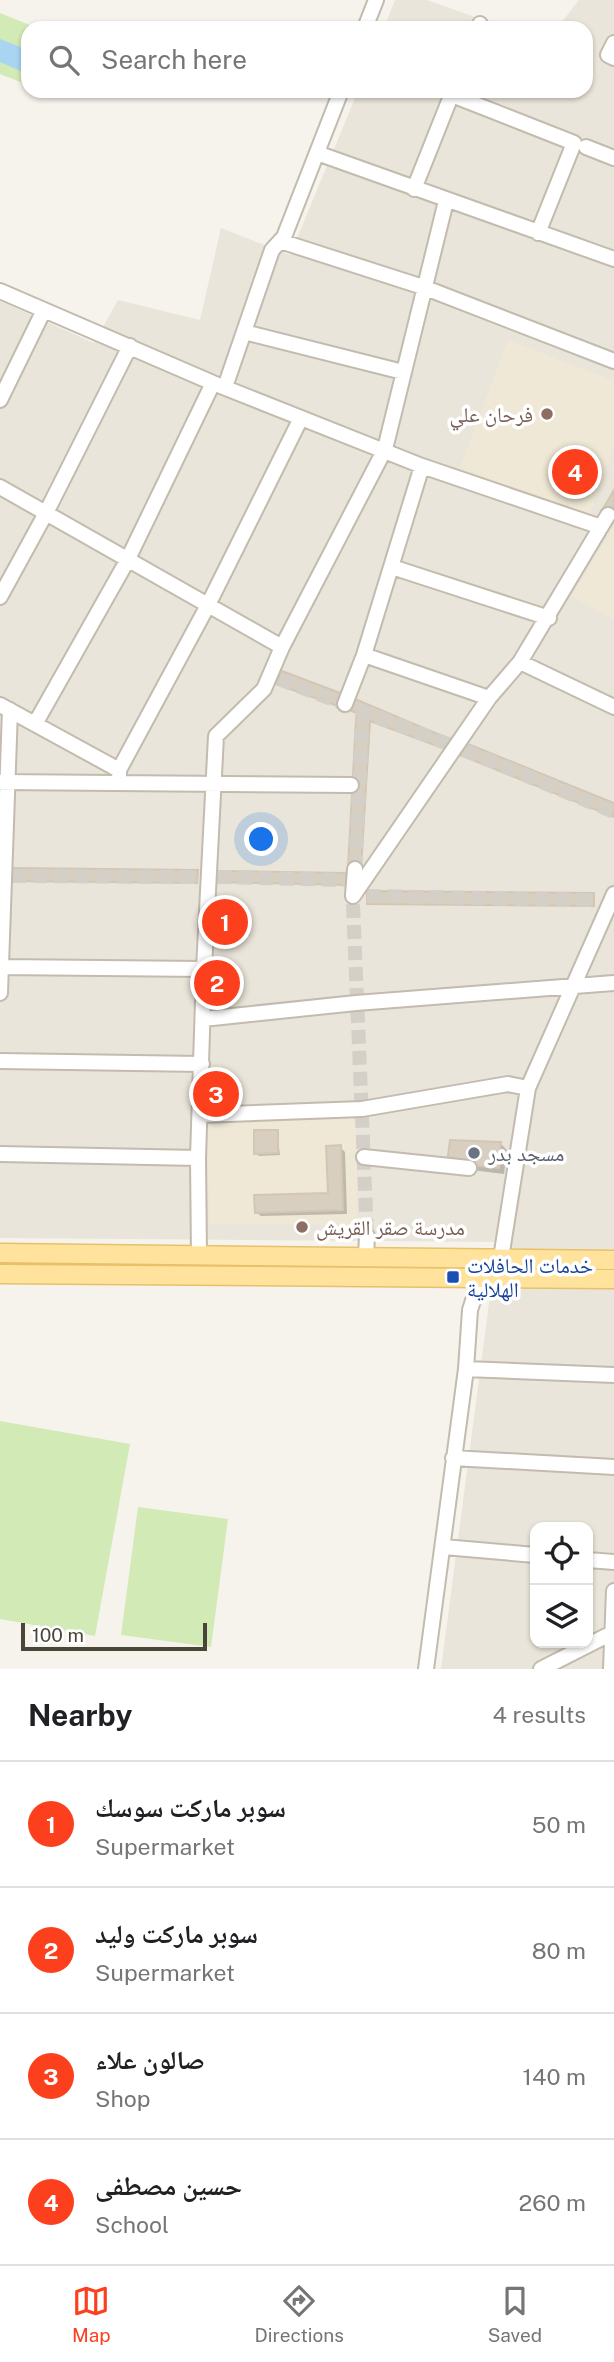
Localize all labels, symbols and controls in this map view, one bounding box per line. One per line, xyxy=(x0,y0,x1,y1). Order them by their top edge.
search box xyxy=(21,21,593,98)
icon: search xyxy=(45,41,83,79)
text: Search here xyxy=(101,44,247,75)
place label: فرحان علي xyxy=(449,402,533,431)
marker: فرحان علي xyxy=(539,406,555,422)
pin: 4 xyxy=(552,446,598,498)
your location xyxy=(244,822,278,856)
pin: 1 xyxy=(202,896,248,948)
pin: 2 xyxy=(194,957,240,1009)
pin: 3 xyxy=(193,1068,239,1120)
place label: مسجد بدر xyxy=(487,1141,564,1166)
marker: مسجد بدر xyxy=(466,1145,482,1161)
place label: مدرسة صقر القريش xyxy=(316,1215,465,1241)
marker: مدرسة صقر القريش xyxy=(294,1219,310,1235)
place label: خدمات الحافلات الهلالية xyxy=(467,1253,593,1302)
marker: خدمات الحافلات الهلالية xyxy=(445,1269,461,1285)
map controls xyxy=(530,1522,593,1648)
button: locate xyxy=(530,1522,593,1585)
button: layers xyxy=(530,1585,593,1648)
scale bar xyxy=(21,1620,206,1652)
text: 100 m xyxy=(32,1624,84,1646)
text: Nearby xyxy=(28,1697,132,1733)
text: 4 results xyxy=(492,1701,586,1728)
text: سوبر ماركت سوسك xyxy=(95,1792,286,1823)
text: 1 xyxy=(46,1811,56,1838)
text: 50 m xyxy=(532,1811,586,1838)
text: Supermarket xyxy=(95,1833,235,1860)
text: سوبر ماركت وليد xyxy=(95,1918,258,1949)
text: 2 xyxy=(44,1937,58,1964)
text: 80 m xyxy=(532,1937,586,1964)
text: Supermarket xyxy=(95,1959,235,1986)
text: صالون علاء xyxy=(95,2044,205,2075)
text: 3 xyxy=(43,2063,59,2090)
text: 140 m xyxy=(523,2063,586,2090)
text: Shop xyxy=(95,2085,150,2112)
text: حسين مصطفى xyxy=(95,2170,242,2201)
text: 4 xyxy=(43,2189,59,2216)
text: 260 m xyxy=(519,2189,586,2216)
text: School xyxy=(95,2211,169,2238)
tab: Map xyxy=(72,2282,111,2346)
tab: Directions xyxy=(255,2282,344,2346)
tab: Saved xyxy=(488,2282,542,2346)

